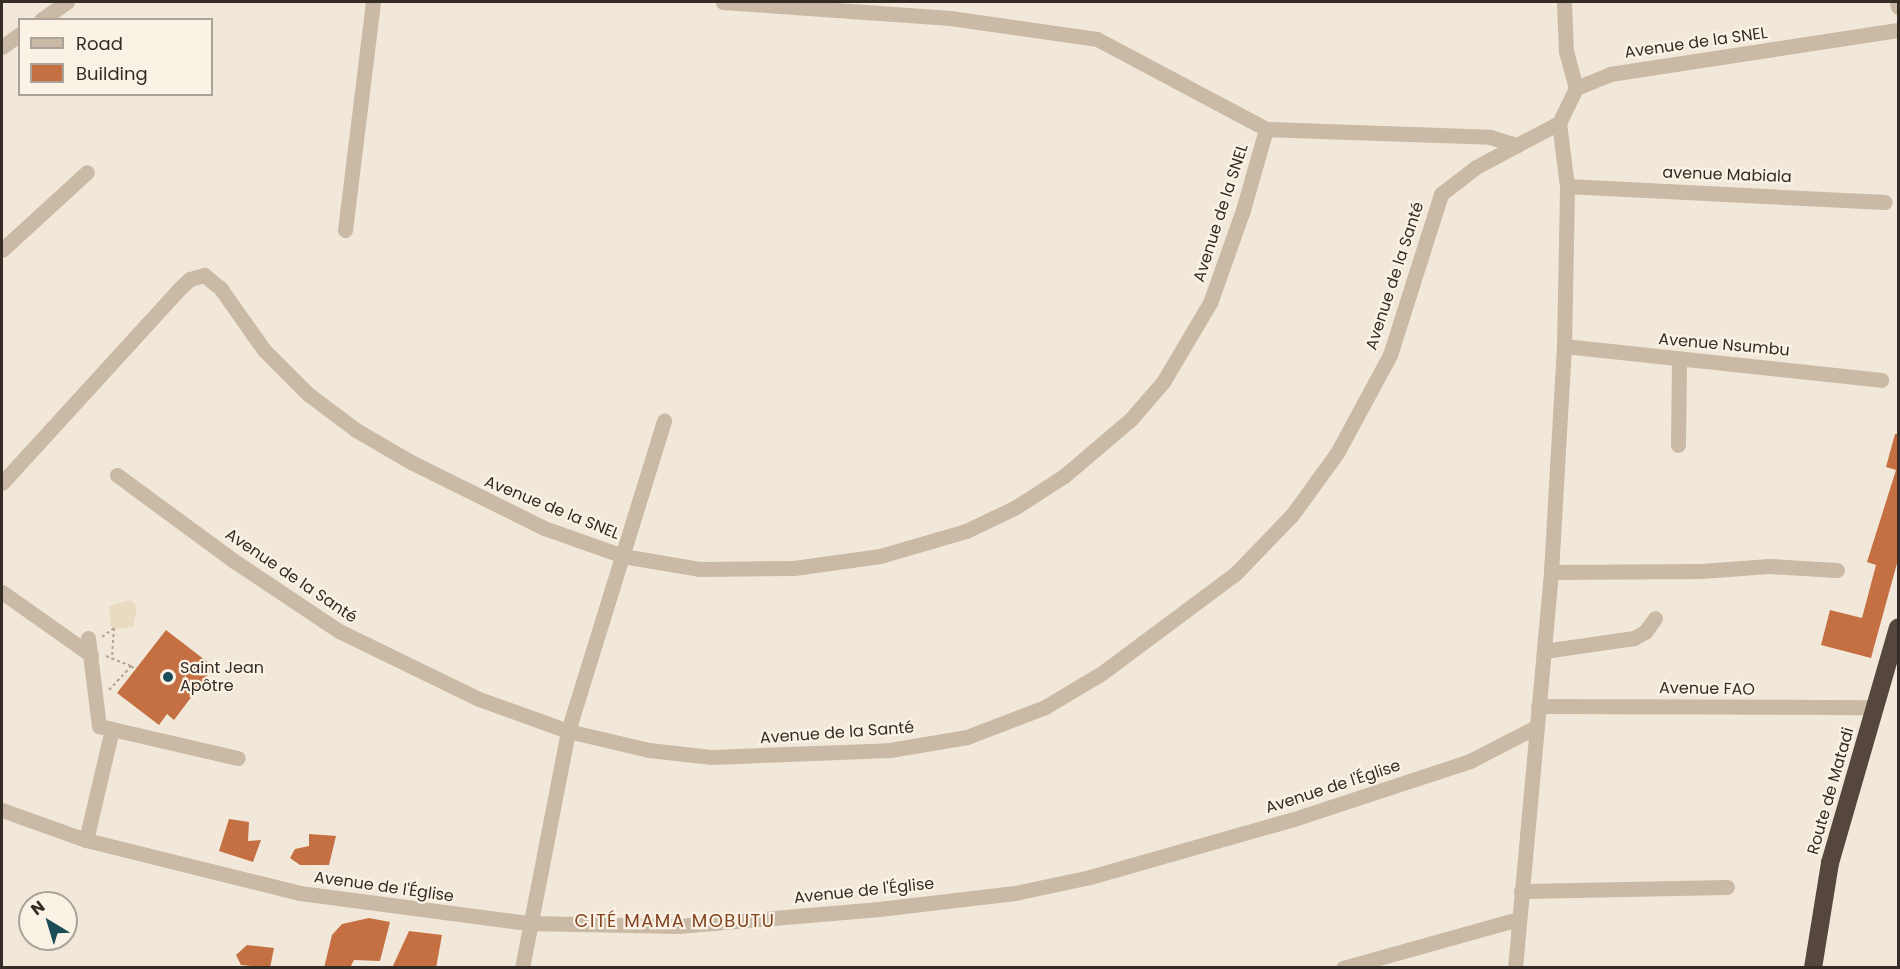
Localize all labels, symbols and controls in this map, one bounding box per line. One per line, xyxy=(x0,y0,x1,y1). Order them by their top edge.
legend xyxy=(18,18,213,96)
street label: Avenue de la SNEL xyxy=(1623,23,1769,63)
text: Road xyxy=(76,31,123,56)
text: Building xyxy=(76,61,148,86)
street label: Avenue de la SNEL xyxy=(1190,141,1252,285)
street label: avenue Mabiala xyxy=(1662,163,1792,187)
street label: Avenue de la Santé xyxy=(1362,200,1428,352)
street label: Avenue Nsumbu xyxy=(1658,330,1790,360)
street label: Avenue de la SNEL xyxy=(482,472,622,544)
street label: Avenue de la Santé xyxy=(222,525,360,627)
place label: Saint Jean Apôtre xyxy=(180,658,264,696)
marker: Saint Jean Apôtre xyxy=(161,670,175,684)
street label: Avenue FAO xyxy=(1659,679,1755,699)
street label: Avenue de la Santé xyxy=(759,718,915,748)
street label: Route de Matadi xyxy=(1804,725,1858,857)
street label: Avenue de l'Église xyxy=(1263,756,1403,818)
street label: Avenue de l'Église xyxy=(313,868,455,906)
street label: Avenue de l'Église xyxy=(793,874,935,908)
north arrow xyxy=(18,891,78,951)
text: N xyxy=(26,895,50,921)
district label: CITÉ MAMA MOBUTU xyxy=(575,910,775,932)

